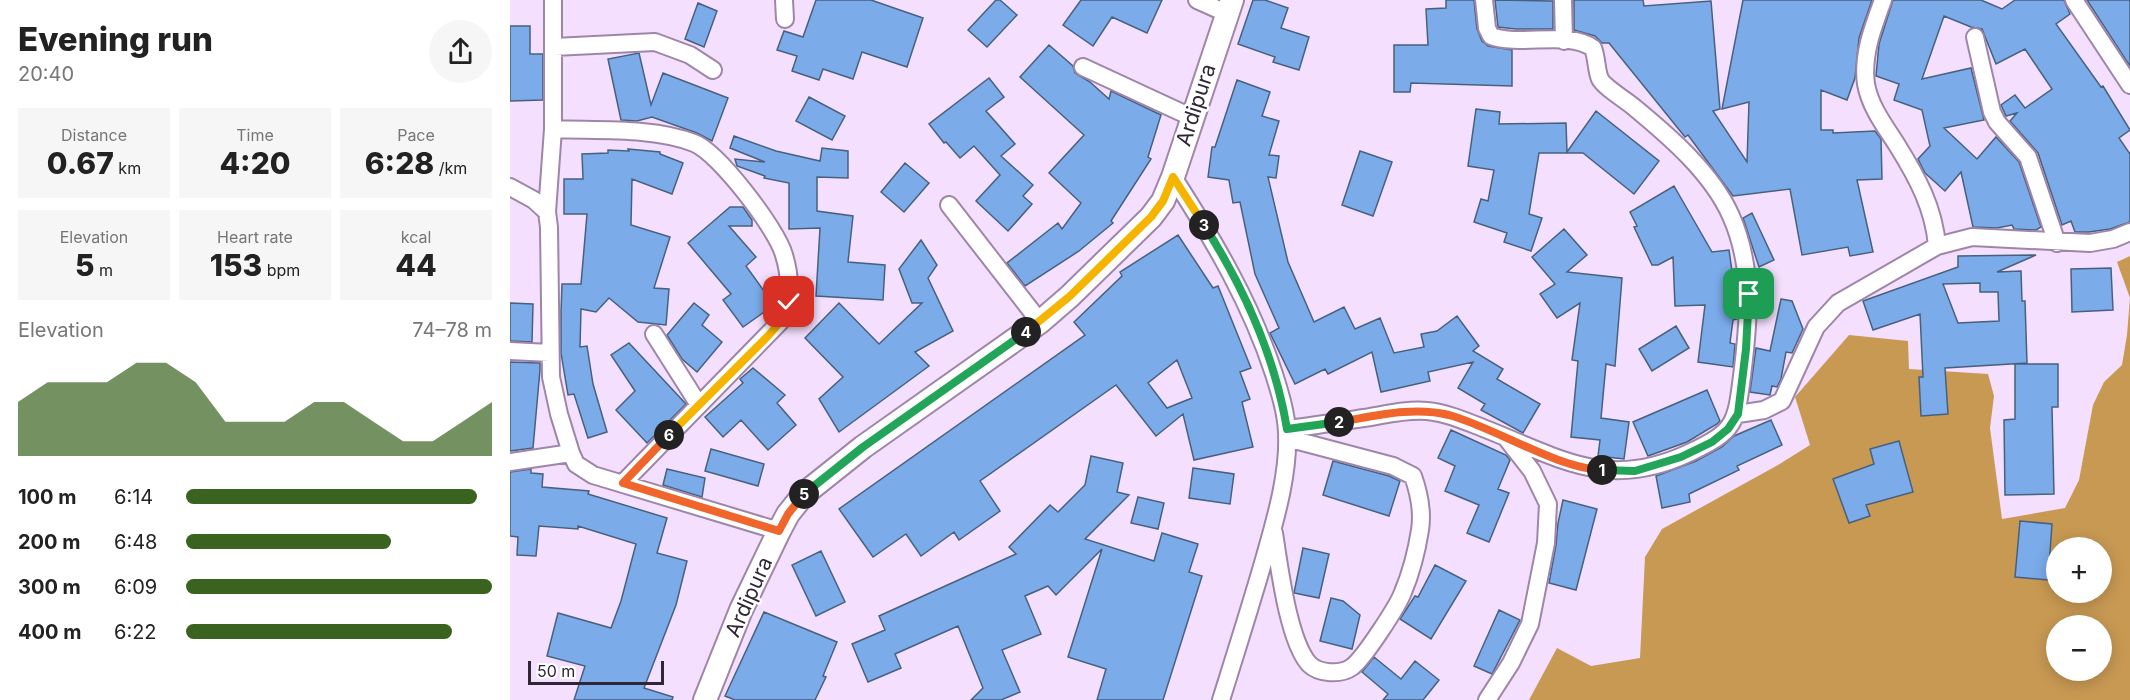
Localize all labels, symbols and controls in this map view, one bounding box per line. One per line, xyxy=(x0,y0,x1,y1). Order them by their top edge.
text: Evening run xyxy=(18,19,213,59)
button: share xyxy=(429,20,492,83)
street label: Ardipura xyxy=(1171,61,1221,149)
text: 20:40 xyxy=(18,62,74,86)
text: Distance xyxy=(61,125,127,145)
text: Time xyxy=(236,125,274,145)
text: Pace xyxy=(397,125,435,145)
text: 0.67 xyxy=(47,145,114,181)
text: 4:20 xyxy=(219,145,291,181)
text: 6:28 xyxy=(365,145,434,181)
text: km xyxy=(114,158,141,178)
text: /km xyxy=(434,158,467,178)
pin: 3 xyxy=(1189,210,1219,240)
text: 3 xyxy=(1199,215,1209,235)
text: Elevation xyxy=(60,227,128,247)
text: Heart rate xyxy=(217,227,293,247)
text: kcal xyxy=(401,227,431,247)
text: 5 xyxy=(75,247,95,283)
text: 153 xyxy=(210,247,262,283)
text: 44 xyxy=(395,247,437,283)
text: m xyxy=(95,260,113,280)
text: bpm xyxy=(262,260,300,280)
pin xyxy=(1723,268,1774,319)
pin xyxy=(763,276,814,327)
icon: arrive xyxy=(1732,277,1765,310)
icon: check xyxy=(772,285,805,318)
pin: 4 xyxy=(1011,317,1041,347)
text: Elevation xyxy=(18,318,104,342)
text: 74–78 m xyxy=(412,318,492,342)
text: 4 xyxy=(1021,322,1031,342)
pin: 2 xyxy=(1324,407,1354,437)
text: 2 xyxy=(1334,412,1344,432)
pin: 6 xyxy=(654,420,684,450)
text: 6 xyxy=(664,425,674,445)
pin: 1 xyxy=(1587,455,1617,485)
text: 1 xyxy=(1599,460,1605,480)
pin: 5 xyxy=(789,479,819,509)
text: 5 xyxy=(799,484,809,504)
text: 100 m xyxy=(18,485,77,509)
text: 6:14 xyxy=(114,485,153,509)
text: 200 m xyxy=(18,530,81,554)
text: 6:48 xyxy=(114,530,157,554)
map controls xyxy=(2046,537,2112,681)
button: + xyxy=(2046,537,2112,603)
street label: Ardipura xyxy=(720,553,777,641)
text: 300 m xyxy=(18,575,81,599)
text: 6:09 xyxy=(114,575,157,599)
button: − xyxy=(2046,615,2112,681)
text: 400 m xyxy=(18,620,82,644)
text: 6:22 xyxy=(114,620,157,644)
scale bar xyxy=(528,658,664,686)
text: 50 m xyxy=(537,661,575,681)

